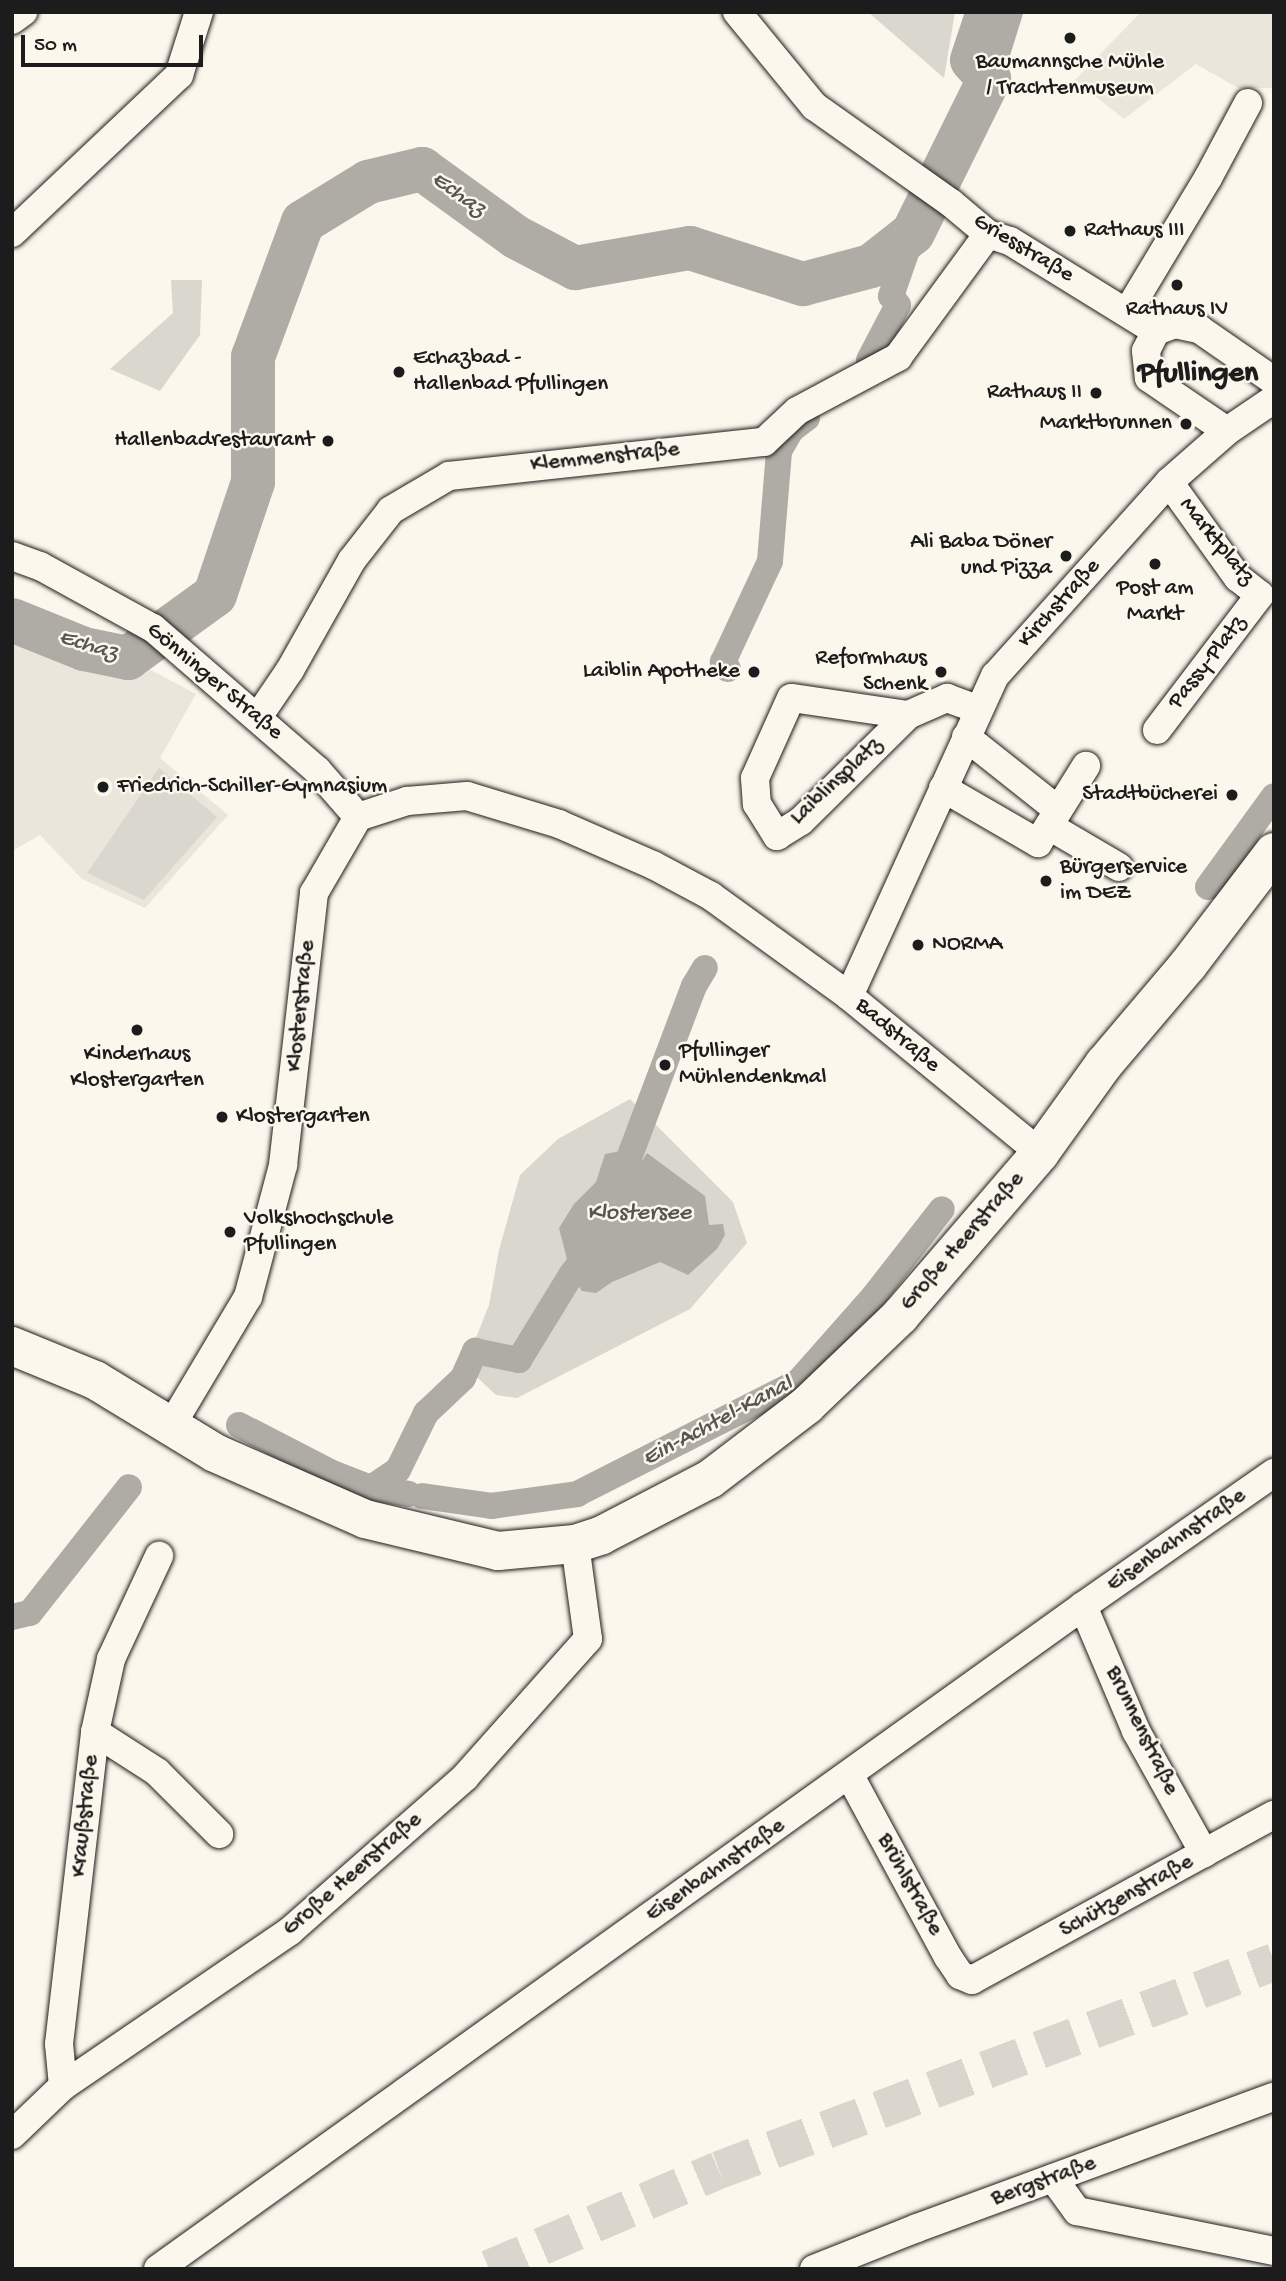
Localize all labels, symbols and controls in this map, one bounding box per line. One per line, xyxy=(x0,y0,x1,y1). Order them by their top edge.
scale bar xyxy=(24,21,206,65)
marker: Baumannsche Mühle / Trachtenmuseum xyxy=(1062,30,1078,46)
text: 50 m xyxy=(34,34,77,59)
place label: Baumannsche Mühle / Trachtenmuseum xyxy=(976,49,1164,103)
water label: Echaz xyxy=(425,166,491,224)
street label: Griesstraße xyxy=(968,208,1078,290)
place label: Rathaus III xyxy=(1084,217,1185,245)
marker: Rathaus III xyxy=(1062,223,1078,239)
marker: Rathaus IV xyxy=(1169,277,1185,293)
place label: Rathaus IV xyxy=(1126,296,1228,324)
place label: Echazbad - Hallenbad Pfullingen xyxy=(413,345,608,399)
district label: Pfullingen xyxy=(1138,357,1258,393)
marker: Echazbad - Hallenbad Pfullingen xyxy=(391,364,407,380)
place label: Rathaus II xyxy=(987,379,1082,407)
marker: Rathaus II xyxy=(1088,385,1104,401)
place label: Marktbrunnen xyxy=(1040,410,1172,438)
marker: Marktbrunnen xyxy=(1178,416,1194,432)
place label: Hallenbadrestaurant xyxy=(114,427,314,455)
marker: Hallenbadrestaurant xyxy=(320,433,336,449)
street label: Klemmenstraße xyxy=(529,436,681,480)
street label: Marktplatz xyxy=(1172,492,1260,592)
place label: Ali Baba Döner und Pizza xyxy=(910,529,1052,583)
marker: Ali Baba Döner und Pizza xyxy=(1058,548,1074,564)
street label: Kirchstraße xyxy=(1013,554,1107,654)
marker: Post am Markt xyxy=(1147,556,1163,572)
place label: Post am Markt xyxy=(1116,575,1194,629)
street label: Passy-Platz xyxy=(1163,611,1253,715)
street label: Gönninger Straße xyxy=(140,617,288,747)
water label: Echaz xyxy=(55,623,121,669)
place label: Reformhaus Schenk xyxy=(815,645,927,699)
place label: Laiblin Apotheke xyxy=(583,658,740,686)
marker: Laiblin Apotheke xyxy=(746,664,762,680)
marker: Reformhaus Schenk xyxy=(933,664,949,680)
street label: Laiblinsplatz xyxy=(785,732,889,832)
place label: Friedrich-Schiller-Gymnasium xyxy=(117,773,387,801)
marker: Friedrich-Schiller-Gymnasium xyxy=(95,779,111,795)
place label: Stadtbücherei xyxy=(1082,781,1218,809)
marker: Stadtbücherei xyxy=(1224,787,1240,803)
place label: Bürgerservice im DEZ xyxy=(1060,854,1187,908)
marker: Bürgerservice im DEZ xyxy=(1038,873,1054,889)
place label: NORMA xyxy=(932,931,1002,959)
marker: NORMA xyxy=(910,937,926,953)
street label: Klosterstraße xyxy=(281,939,323,1073)
street label: Badstraße xyxy=(849,992,945,1080)
marker: Kinderhaus Klostergarten xyxy=(129,1022,145,1038)
place label: Pfullinger Mühlendenkmal xyxy=(679,1038,827,1092)
place label: Kinderhaus Klostergarten xyxy=(70,1041,204,1095)
marker: Pfullinger Mühlendenkmal xyxy=(657,1057,673,1073)
place label: Klostergarten xyxy=(236,1103,370,1131)
marker: Klostergarten xyxy=(214,1109,230,1125)
street label: Große Heerstraße xyxy=(895,1167,1031,1317)
water label: Klostersee xyxy=(587,1200,691,1228)
place label: Volkshochschule Pfullingen xyxy=(244,1205,393,1259)
marker: Volkshochschule Pfullingen xyxy=(222,1224,238,1240)
water label: Ein-Achtel-Kanal xyxy=(638,1370,798,1474)
street label: Eisenbahnstraße xyxy=(1102,1483,1252,1599)
street label: Brunnenstraße xyxy=(1098,1662,1184,1800)
street label: Kraußstraße xyxy=(66,1753,106,1879)
street label: Große Heerstraße xyxy=(278,1807,428,1943)
street label: Eisenbahnstraße xyxy=(641,1813,791,1929)
street label: Brühlstraße xyxy=(870,1829,948,1941)
street label: Schützenstraße xyxy=(1055,1849,1199,1945)
street label: Bergstraße xyxy=(988,2150,1100,2214)

